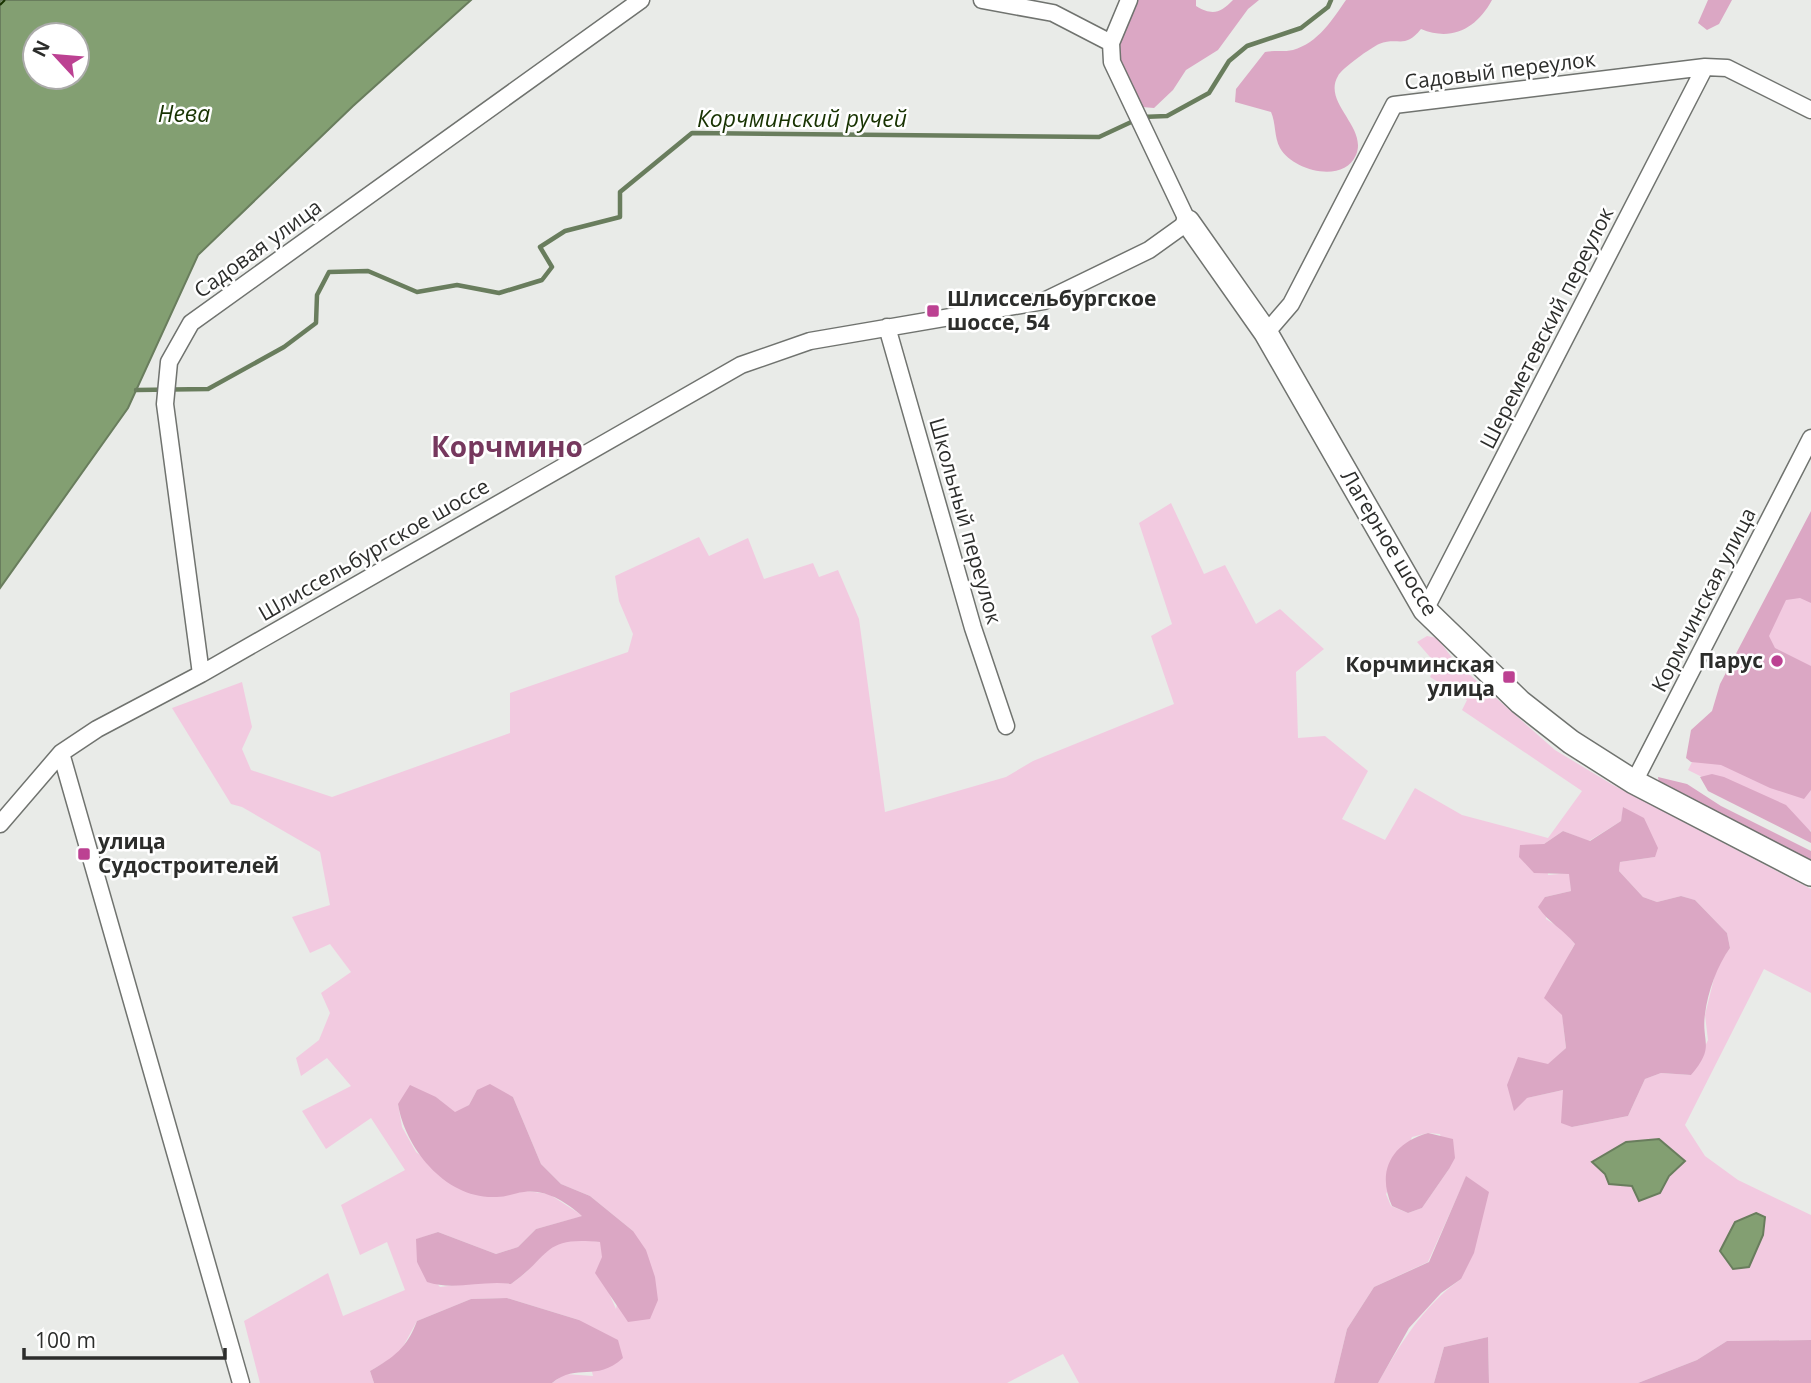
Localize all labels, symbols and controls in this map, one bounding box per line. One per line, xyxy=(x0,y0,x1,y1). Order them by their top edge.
north arrow xyxy=(21,21,91,91)
text: N xyxy=(26,36,56,61)
street label: Садовый переулок xyxy=(1403,44,1597,96)
water label: Нева xyxy=(158,97,210,129)
water label: Корчминский ручей xyxy=(697,102,907,134)
street label: Садовая улица xyxy=(188,192,327,304)
street label: Шереметевский переулок xyxy=(1473,202,1619,453)
place label: Шлиссельбургское шоссе, 54 xyxy=(947,284,1156,336)
marker: Шлиссельбургское шоссе, 54 xyxy=(925,303,941,319)
street label: Школьный переулок xyxy=(923,414,1009,627)
district label: Корчмино xyxy=(431,427,583,465)
street label: Лагерное шоссе xyxy=(1335,464,1445,621)
street label: Шлиссельбургское шоссе xyxy=(253,471,494,627)
street label: Кормчинская улица xyxy=(1644,503,1762,697)
place label: Парус xyxy=(1699,646,1763,674)
place label: Корчминская улица xyxy=(1345,650,1495,702)
marker: Парус xyxy=(1769,653,1785,669)
marker: Корчминская улица xyxy=(1501,669,1517,685)
place label: улица Судостроителей xyxy=(98,827,279,879)
marker: улица Судостроителей xyxy=(76,846,92,862)
scale bar xyxy=(24,1316,226,1360)
text: 100 m xyxy=(35,1326,96,1354)

